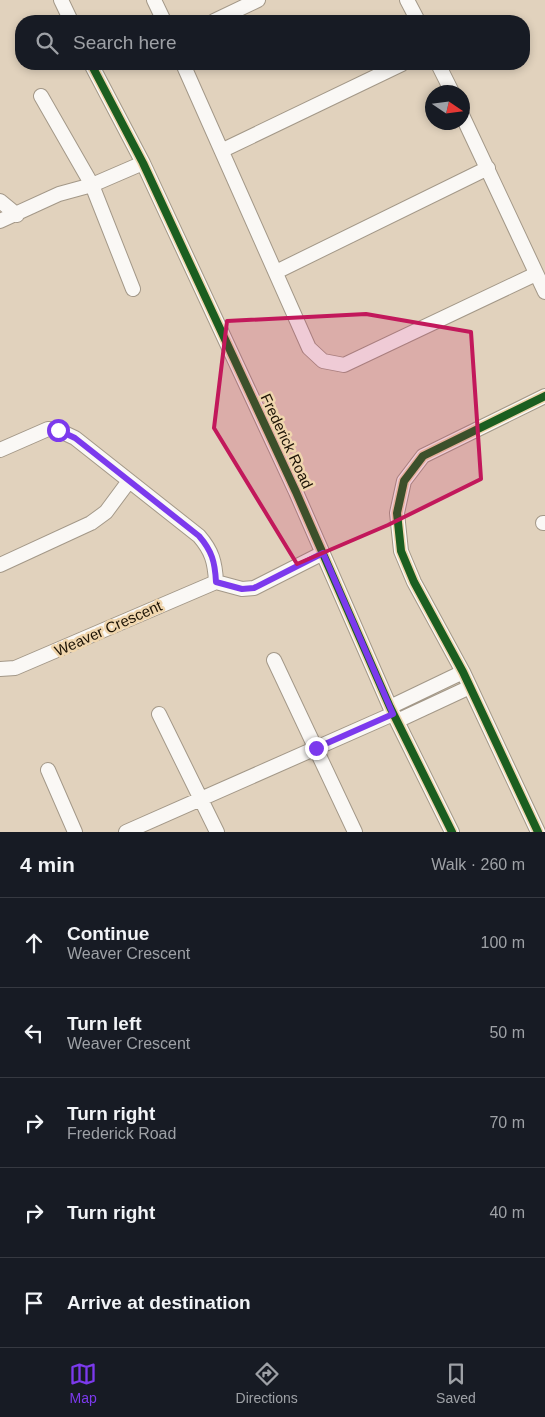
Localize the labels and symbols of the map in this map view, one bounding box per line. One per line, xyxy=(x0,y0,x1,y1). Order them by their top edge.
north arrow xyxy=(425,85,470,130)
street label: Frederick Road xyxy=(258,391,316,491)
route start xyxy=(47,419,70,442)
street label: Weaver Crescent xyxy=(52,596,165,659)
route end xyxy=(305,737,328,760)

